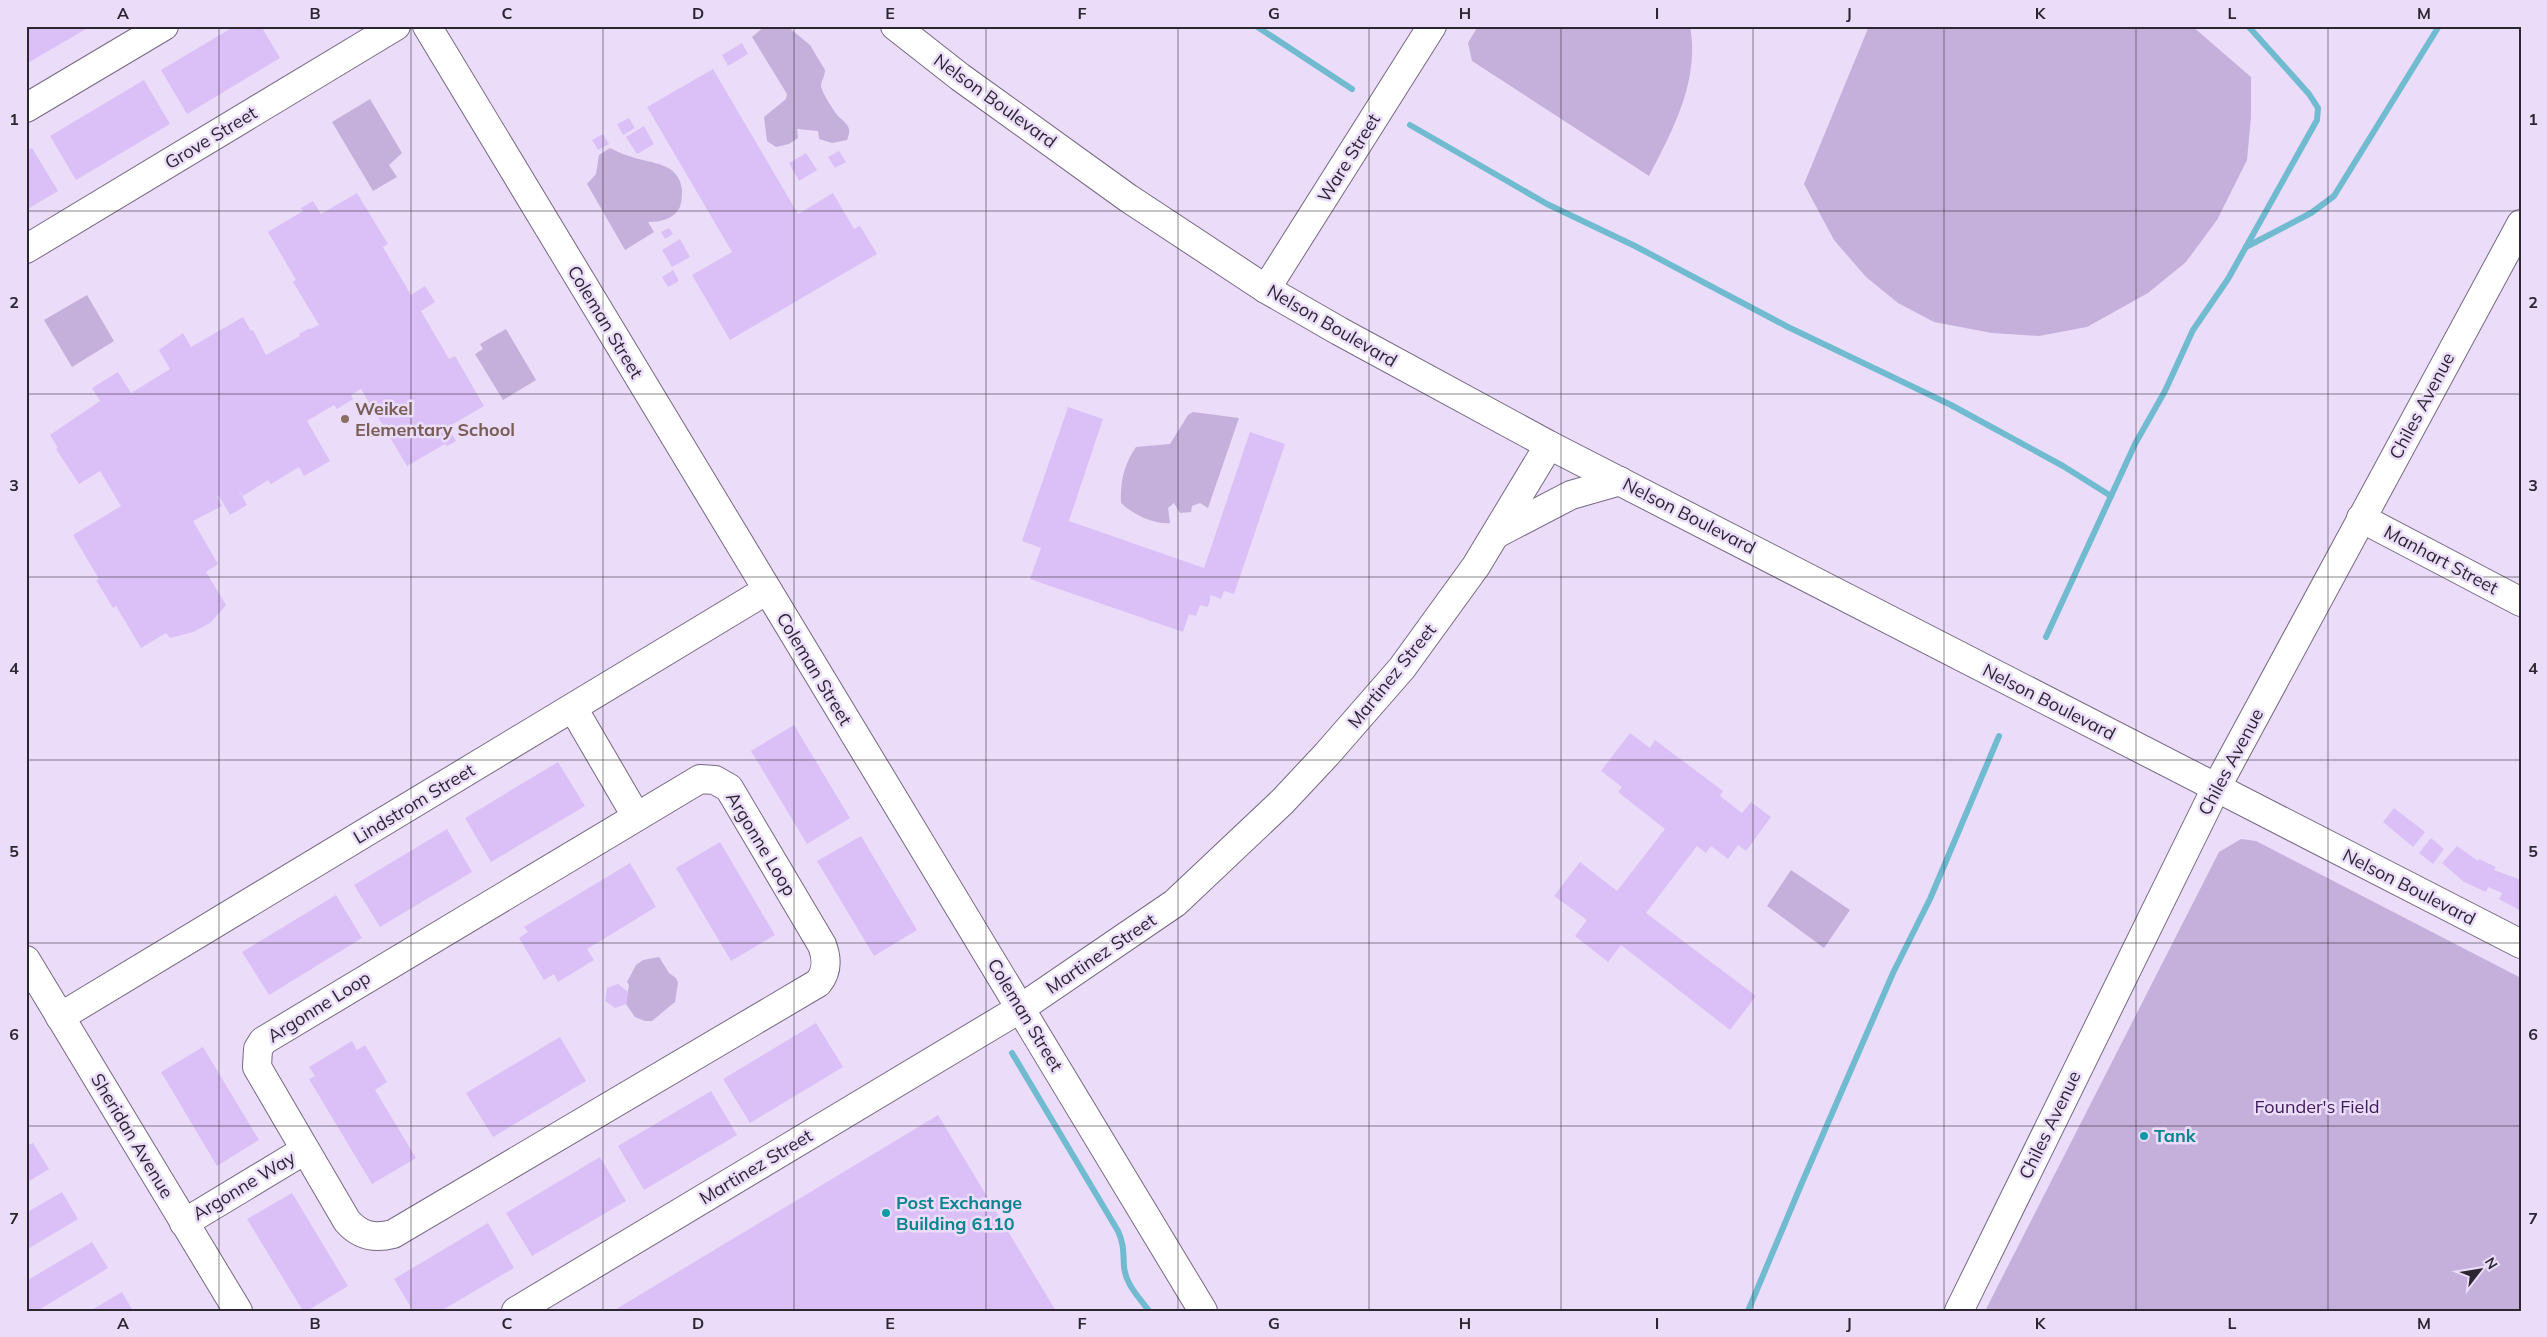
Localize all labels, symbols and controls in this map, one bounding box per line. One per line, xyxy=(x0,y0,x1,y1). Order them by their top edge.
text: A xyxy=(117,3,129,23)
text: B xyxy=(309,3,321,23)
text: C xyxy=(502,3,513,23)
text: D xyxy=(692,3,704,23)
text: E xyxy=(885,3,895,23)
text: F xyxy=(1077,3,1087,23)
text: G xyxy=(1268,3,1280,23)
text: H xyxy=(1459,3,1471,23)
text: I xyxy=(1655,3,1659,23)
text: J xyxy=(1846,3,1852,23)
text: K xyxy=(2035,3,2047,23)
text: L xyxy=(2228,3,2237,23)
text: M xyxy=(2417,3,2431,23)
street label: Nelson Boulevard xyxy=(929,48,1061,153)
street label: Grove Street xyxy=(160,101,261,174)
text: 1 xyxy=(9,109,19,129)
street label: Ware Street xyxy=(1312,109,1385,206)
text: 1 xyxy=(2528,109,2538,129)
street label: Coleman Street xyxy=(563,261,648,382)
street label: Nelson Boulevard xyxy=(1263,279,1401,372)
text: 2 xyxy=(9,292,19,312)
text: 2 xyxy=(2528,292,2538,312)
street label: Chiles Avenue xyxy=(2384,348,2459,463)
place label: Weikel Elementary School xyxy=(355,397,515,441)
marker: Weikel Elementary School xyxy=(339,413,351,425)
street label: Nelson Boulevard xyxy=(1619,472,1760,559)
text: 3 xyxy=(9,475,19,495)
text: 3 xyxy=(2528,475,2538,495)
street label: Manhart Street xyxy=(2380,520,2502,599)
street label: Coleman Street xyxy=(772,608,857,729)
street label: Martinez Street xyxy=(1342,619,1441,733)
text: 4 xyxy=(9,658,19,678)
street label: Nelson Boulevard xyxy=(1979,658,2120,745)
text: 4 xyxy=(2528,658,2538,678)
street label: Chiles Avenue xyxy=(2193,704,2268,819)
street label: Lindstrom Street xyxy=(349,758,479,849)
street label: Argonne Loop xyxy=(721,787,802,900)
text: 5 xyxy=(9,841,19,861)
text: 5 xyxy=(2528,841,2538,861)
street label: Nelson Boulevard xyxy=(2339,843,2480,930)
street label: Martinez Street xyxy=(1041,908,1160,999)
street label: Coleman Street xyxy=(983,954,1068,1075)
street label: Argonne Loop xyxy=(263,966,375,1047)
text: 6 xyxy=(9,1024,19,1044)
text: 6 xyxy=(2528,1024,2538,1044)
street label: Chiles Avenue xyxy=(2013,1067,2086,1183)
street label: Sheridan Avenue xyxy=(86,1069,179,1202)
park label: Founder's Field xyxy=(2255,1095,2380,1118)
street label: Martinez Street xyxy=(695,1124,817,1209)
place label: Tank xyxy=(2154,1124,2197,1147)
marker: Tank xyxy=(2138,1130,2150,1142)
street label: Argonne Way xyxy=(188,1146,300,1225)
place label: Post Exchange Building 6110 xyxy=(896,1191,1022,1235)
marker: Post Exchange Building 6110 xyxy=(880,1207,892,1219)
text: 7 xyxy=(9,1208,19,1228)
text: 7 xyxy=(2528,1208,2538,1228)
north arrow xyxy=(2454,1244,2504,1294)
text: N xyxy=(2481,1254,2502,1272)
text: A xyxy=(117,1313,129,1333)
text: B xyxy=(309,1313,321,1333)
text: C xyxy=(502,1313,513,1333)
text: D xyxy=(692,1313,704,1333)
text: E xyxy=(885,1313,895,1333)
text: F xyxy=(1077,1313,1087,1333)
text: G xyxy=(1268,1313,1280,1333)
text: H xyxy=(1459,1313,1471,1333)
text: I xyxy=(1655,1313,1659,1333)
text: J xyxy=(1846,1313,1852,1333)
text: K xyxy=(2035,1313,2047,1333)
text: L xyxy=(2228,1313,2237,1333)
text: M xyxy=(2417,1313,2431,1333)

